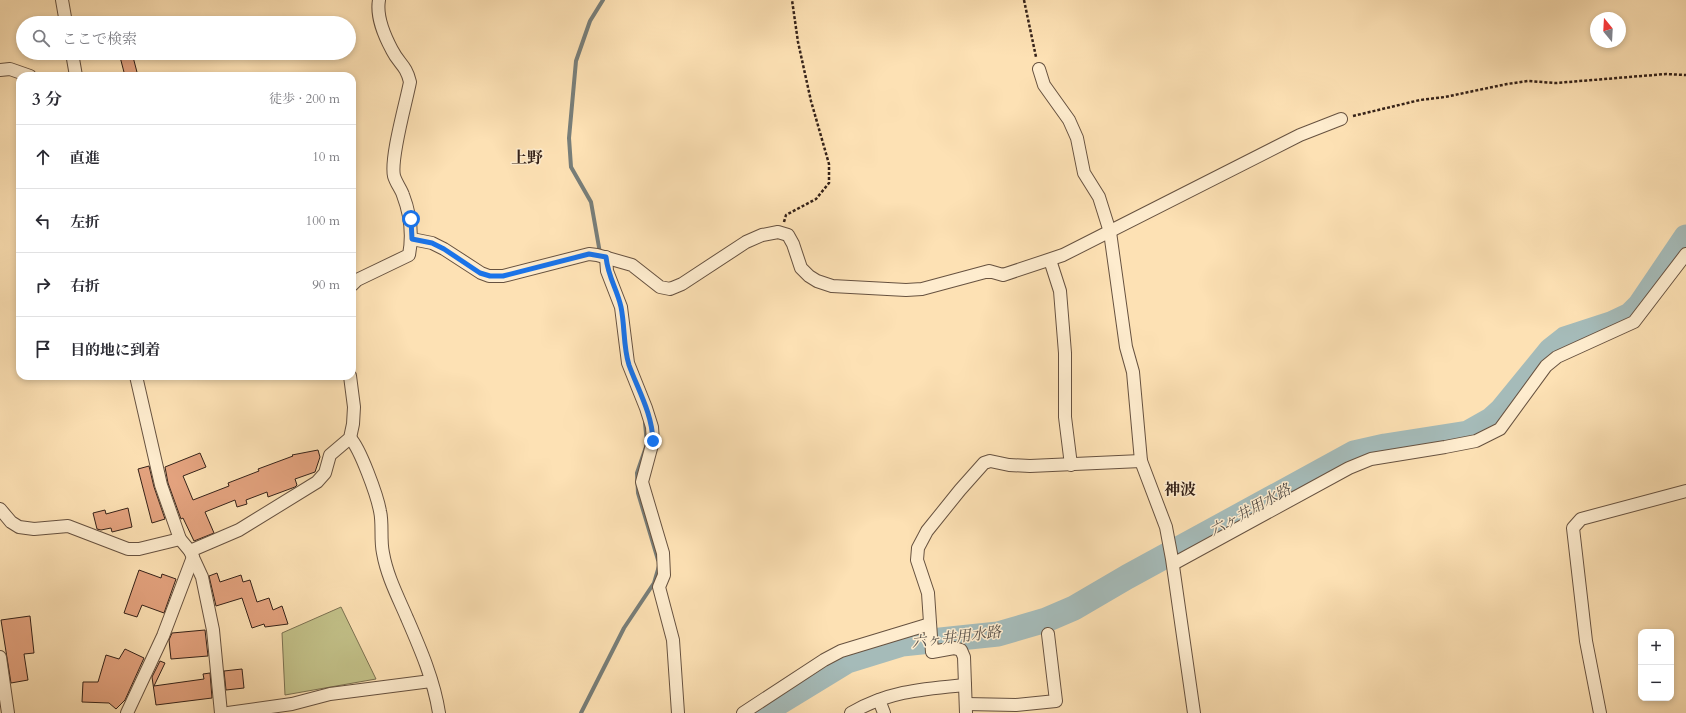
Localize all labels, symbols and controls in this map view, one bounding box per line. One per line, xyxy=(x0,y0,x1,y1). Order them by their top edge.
north arrow xyxy=(1590,12,1626,48)
search box xyxy=(16,16,356,60)
icon: search xyxy=(30,27,52,49)
text: ここで検索 xyxy=(62,29,137,49)
text: 3 分 xyxy=(32,88,62,111)
text: 徒歩 · 200 m xyxy=(269,90,340,108)
icon: ahead xyxy=(32,146,54,168)
district label: 上野 xyxy=(511,147,543,169)
text: 直進 xyxy=(70,148,100,168)
text: 10 m xyxy=(312,148,340,166)
icon: left xyxy=(32,210,54,232)
route start xyxy=(402,210,420,228)
text: 左折 xyxy=(70,212,100,232)
text: 100 m xyxy=(306,212,340,230)
icon: right xyxy=(32,274,54,296)
text: 右折 xyxy=(70,276,100,296)
text: 90 m xyxy=(312,276,340,294)
icon: arrive xyxy=(32,338,54,360)
text: 目的地に到着 xyxy=(70,340,160,360)
route end xyxy=(644,432,662,450)
district label: 神波 xyxy=(1164,479,1196,501)
water label: 六ヶ井用水路 xyxy=(1206,479,1295,541)
water label: 六ヶ井用水路 xyxy=(910,621,1003,652)
map controls xyxy=(1638,629,1674,701)
button: + xyxy=(1638,629,1674,665)
button: − xyxy=(1638,665,1674,701)

